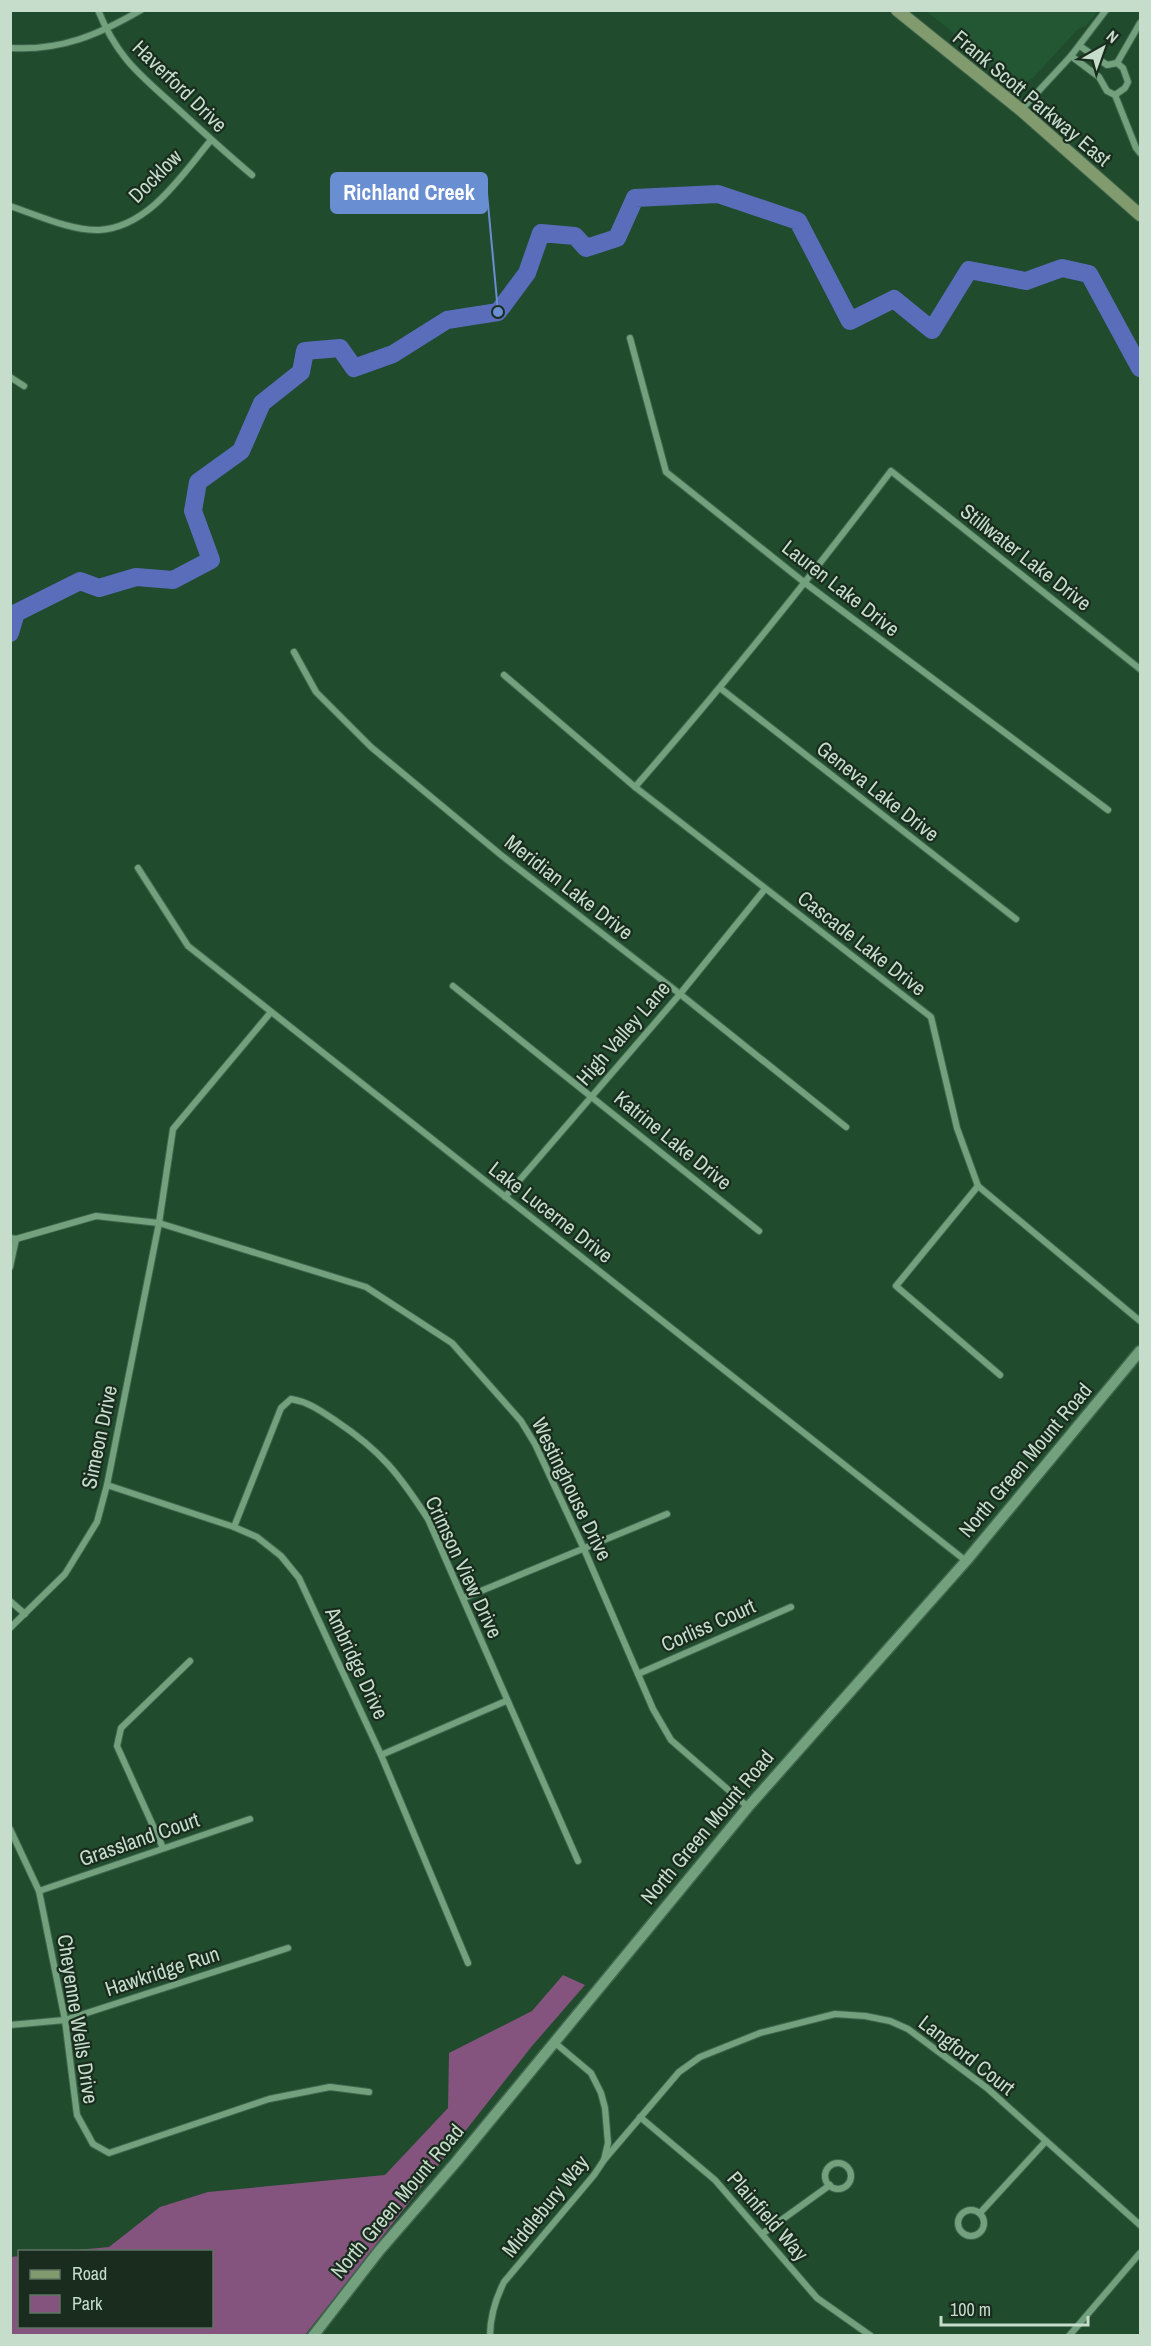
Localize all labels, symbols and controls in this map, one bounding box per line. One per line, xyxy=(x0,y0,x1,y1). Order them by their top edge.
north arrow xyxy=(1073,18,1133,78)
street label: Frank Scott Parkway East xyxy=(947,23,1117,173)
text: N xyxy=(1102,25,1123,48)
street label: Haverford Drive xyxy=(126,33,234,139)
street label: Docklow xyxy=(122,142,189,209)
callout: Richland Creek xyxy=(331,173,487,213)
text: Richland Creek xyxy=(343,177,476,207)
street label: Stillwater Lake Drive xyxy=(954,497,1098,617)
street label: Lauren Lake Drive xyxy=(776,533,906,643)
street label: Geneva Lake Drive xyxy=(811,734,945,848)
street label: Meridian Lake Drive xyxy=(499,828,639,946)
street label: Cascade Lake Drive xyxy=(792,884,932,1002)
street label: High Valley Lane xyxy=(569,974,677,1092)
street label: Katrine Lake Drive xyxy=(608,1084,738,1196)
street label: Lake Lucerne Drive xyxy=(483,1154,619,1270)
street label: North Green Mount Road xyxy=(952,1377,1098,1543)
street label: Simeon Drive xyxy=(74,1382,124,1492)
street label: Westinghouse Drive xyxy=(525,1413,619,1565)
street label: Crimson View Drive xyxy=(418,1491,510,1643)
street label: Corliss Court xyxy=(656,1591,760,1659)
street label: Ambridge Drive xyxy=(318,1601,396,1724)
street label: North Green Mount Road xyxy=(634,1744,780,1910)
street label: Grassland Court xyxy=(75,1805,203,1873)
street label: Cheyenne Wells Drive xyxy=(50,1932,106,2106)
street label: Hawkridge Run xyxy=(101,1939,223,2003)
street label: Langford Court xyxy=(913,2008,1021,2102)
street label: North Green Mount Road xyxy=(324,2118,470,2284)
street label: Middlebury Way xyxy=(495,2148,595,2263)
street label: Plainfield Way xyxy=(721,2165,815,2267)
legend xyxy=(18,2250,213,2328)
text: Road xyxy=(72,2261,107,2286)
scale bar xyxy=(941,2289,1088,2327)
text: Park xyxy=(72,2291,103,2316)
text: 100 m xyxy=(950,2297,991,2322)

